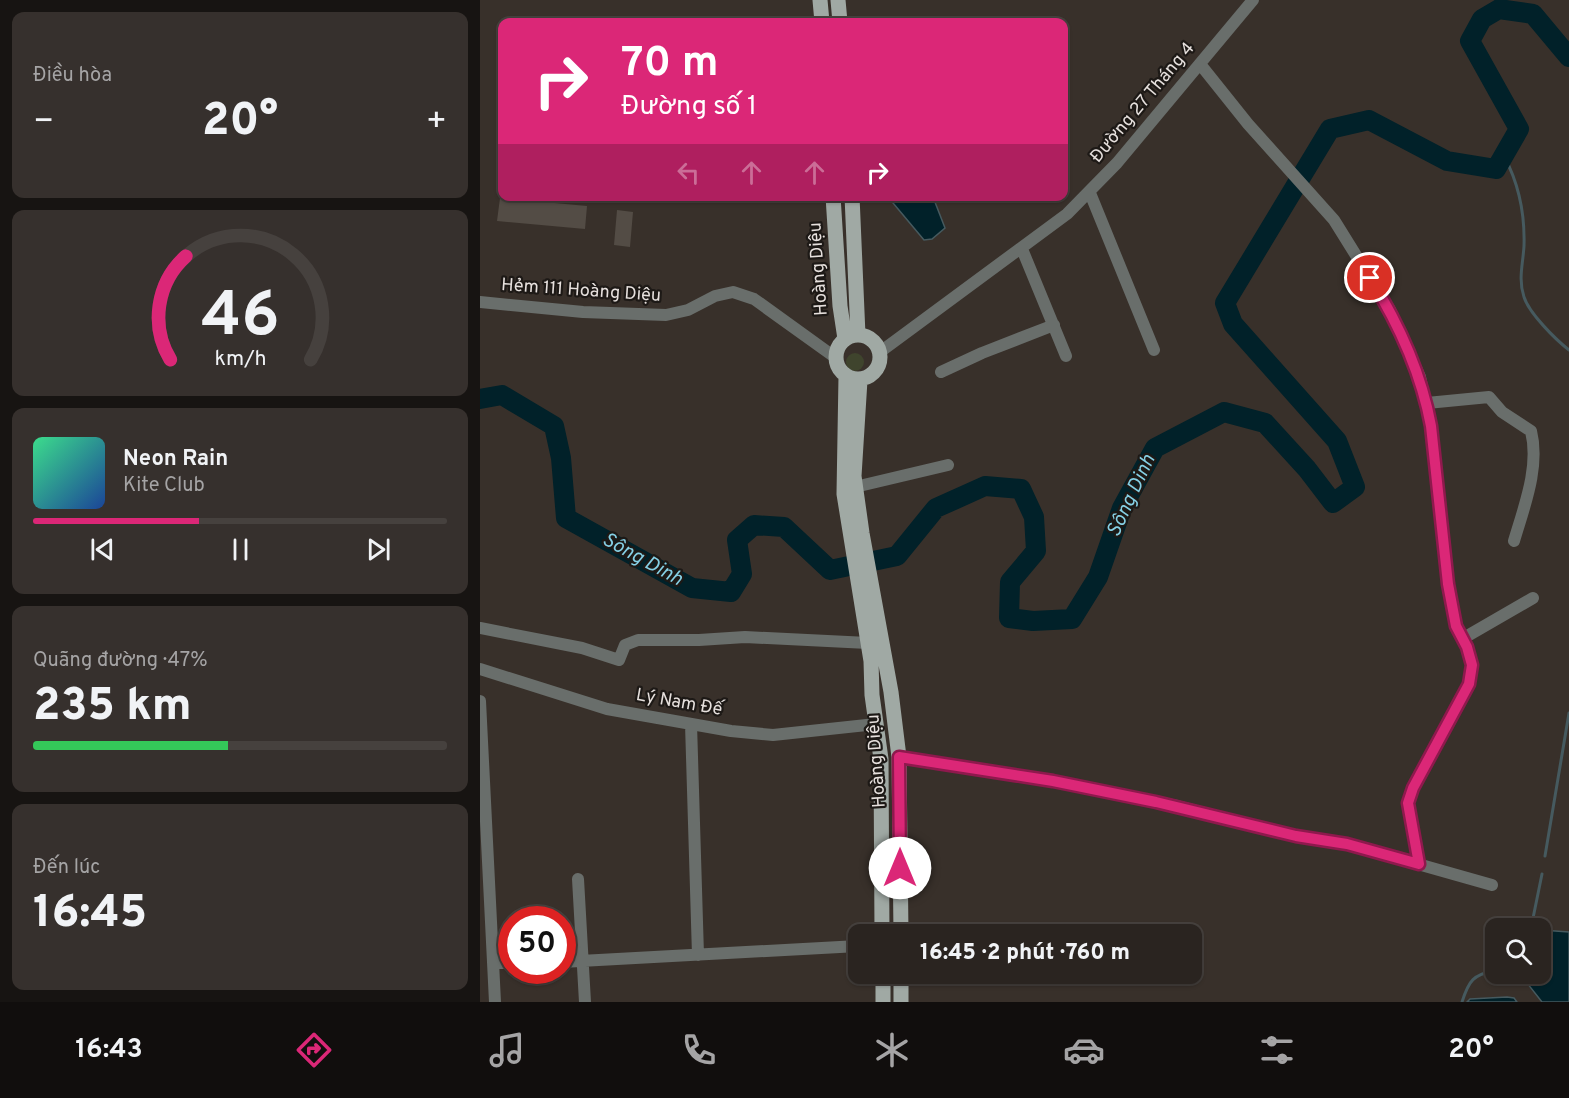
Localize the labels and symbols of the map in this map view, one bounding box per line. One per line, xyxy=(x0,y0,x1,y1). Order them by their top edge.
street label: Đường 27 Tháng 4 xyxy=(1086,38,1200,168)
street label: Hoàng Diệu xyxy=(804,221,834,317)
pin xyxy=(1344,252,1395,303)
street label: Hẻm 111 Hoàng Diệu xyxy=(500,274,662,308)
water label: Sông Dinh xyxy=(1102,450,1163,542)
water label: Sông Dinh xyxy=(597,527,687,593)
street label: Lý Nam Đế xyxy=(634,683,726,722)
street label: Hoàng Diệu xyxy=(862,713,892,809)
position arrow xyxy=(868,836,932,900)
speed limit sign: 50 xyxy=(498,906,576,984)

